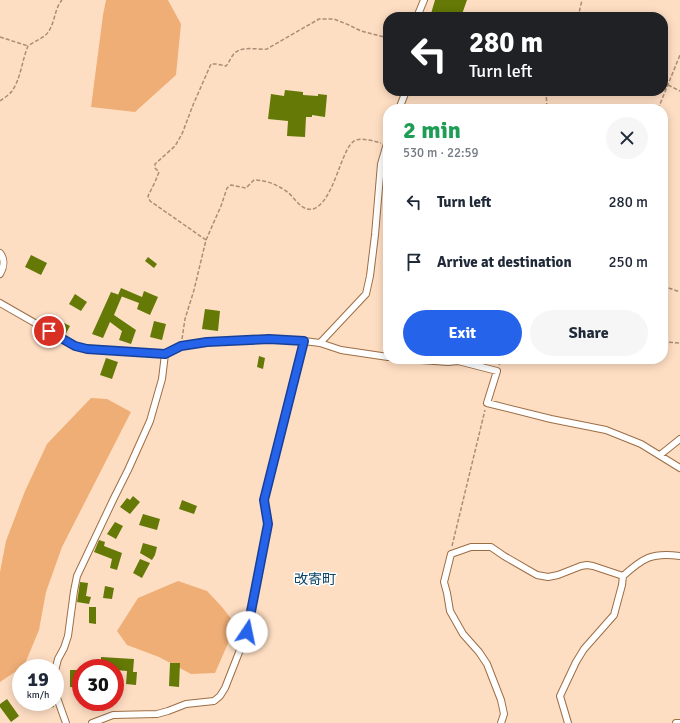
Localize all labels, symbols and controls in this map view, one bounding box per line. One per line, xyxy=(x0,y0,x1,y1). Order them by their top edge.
text: 280 m xyxy=(469,26,543,60)
icon: left xyxy=(403,28,455,80)
text: Turn left xyxy=(469,60,532,82)
text: 2 min xyxy=(403,115,461,145)
button: close xyxy=(606,117,648,159)
text: 530 m · 22:59 xyxy=(403,145,479,161)
icon: left xyxy=(403,191,425,213)
text: Turn left xyxy=(437,193,491,211)
text: 280 m xyxy=(608,193,648,211)
icon: arrive xyxy=(403,251,425,273)
text: Arrive at destination xyxy=(437,253,572,271)
text: 250 m xyxy=(608,253,648,271)
button: Exit xyxy=(403,310,522,356)
button: Share xyxy=(530,310,648,356)
pin xyxy=(32,314,66,348)
icon: arrive xyxy=(38,320,60,342)
district label: 改寄町 xyxy=(294,571,336,588)
position arrow xyxy=(226,611,268,653)
speed limit sign: 30 xyxy=(72,659,124,711)
text: 19 xyxy=(27,667,49,692)
text: km/h xyxy=(27,689,49,701)

